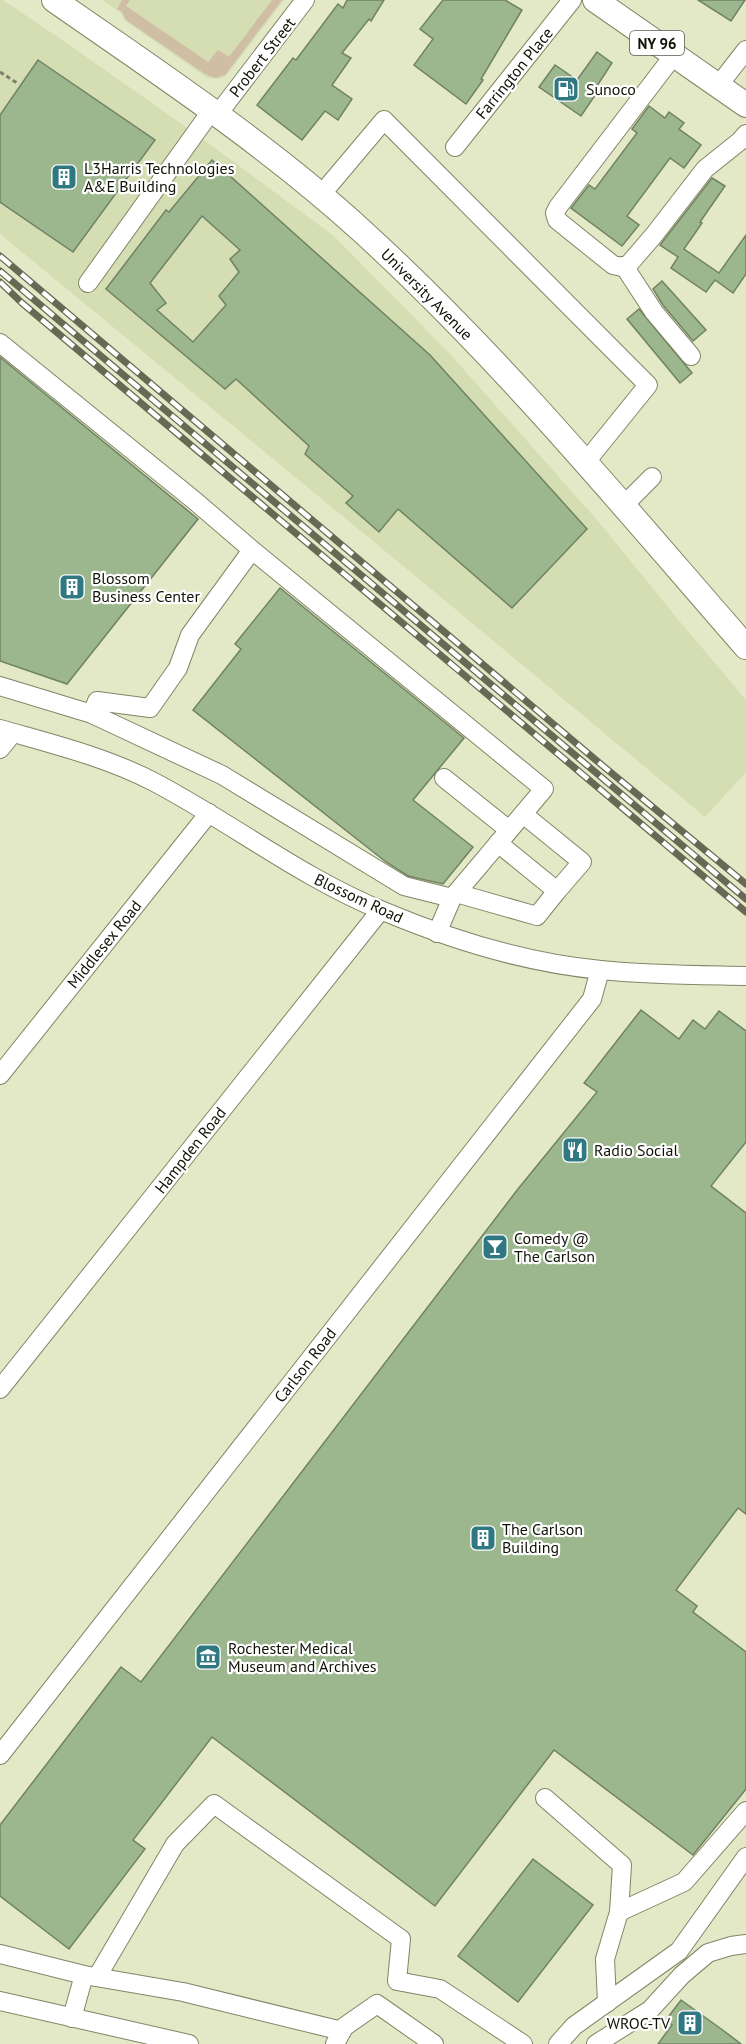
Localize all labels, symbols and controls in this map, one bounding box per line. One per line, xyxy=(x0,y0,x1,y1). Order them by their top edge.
street label: Probert Street xyxy=(225,13,300,101)
street label: Farrington Place xyxy=(471,23,557,123)
road number: NY 96 xyxy=(630,31,684,55)
fuel station icon: Sunoco xyxy=(551,74,581,104)
place label: Sunoco xyxy=(586,79,636,99)
place label: L3Harris Technologies A&E Building xyxy=(84,158,235,196)
building icon: L3Harris Technologies A&E Building xyxy=(49,162,79,192)
street label: University Avenue xyxy=(377,244,477,344)
place label: Blossom Business Center xyxy=(92,568,200,606)
building icon: Blossom Business Center xyxy=(57,572,87,602)
street label: Blossom Road xyxy=(311,869,407,927)
street label: Middlesex Road xyxy=(62,896,146,992)
street label: Hampden Road xyxy=(150,1103,230,1197)
restaurant icon: Radio Social xyxy=(560,1135,590,1165)
place label: Radio Social xyxy=(594,1140,679,1160)
place label: Comedy @ The Carlson xyxy=(514,1228,595,1266)
bar icon: Comedy @ The Carlson xyxy=(480,1232,510,1262)
street label: Carlson Road xyxy=(270,1324,340,1406)
place label: The Carlson Building xyxy=(502,1519,583,1557)
building icon: The Carlson Building xyxy=(468,1523,498,1553)
place label: Rochester Medical Museum and Archives xyxy=(228,1638,377,1676)
museum icon: Rochester Medical Museum and Archives xyxy=(193,1642,223,1672)
building icon: WROC-TV xyxy=(675,2008,705,2038)
place label: WROC-TV xyxy=(607,2013,671,2033)

